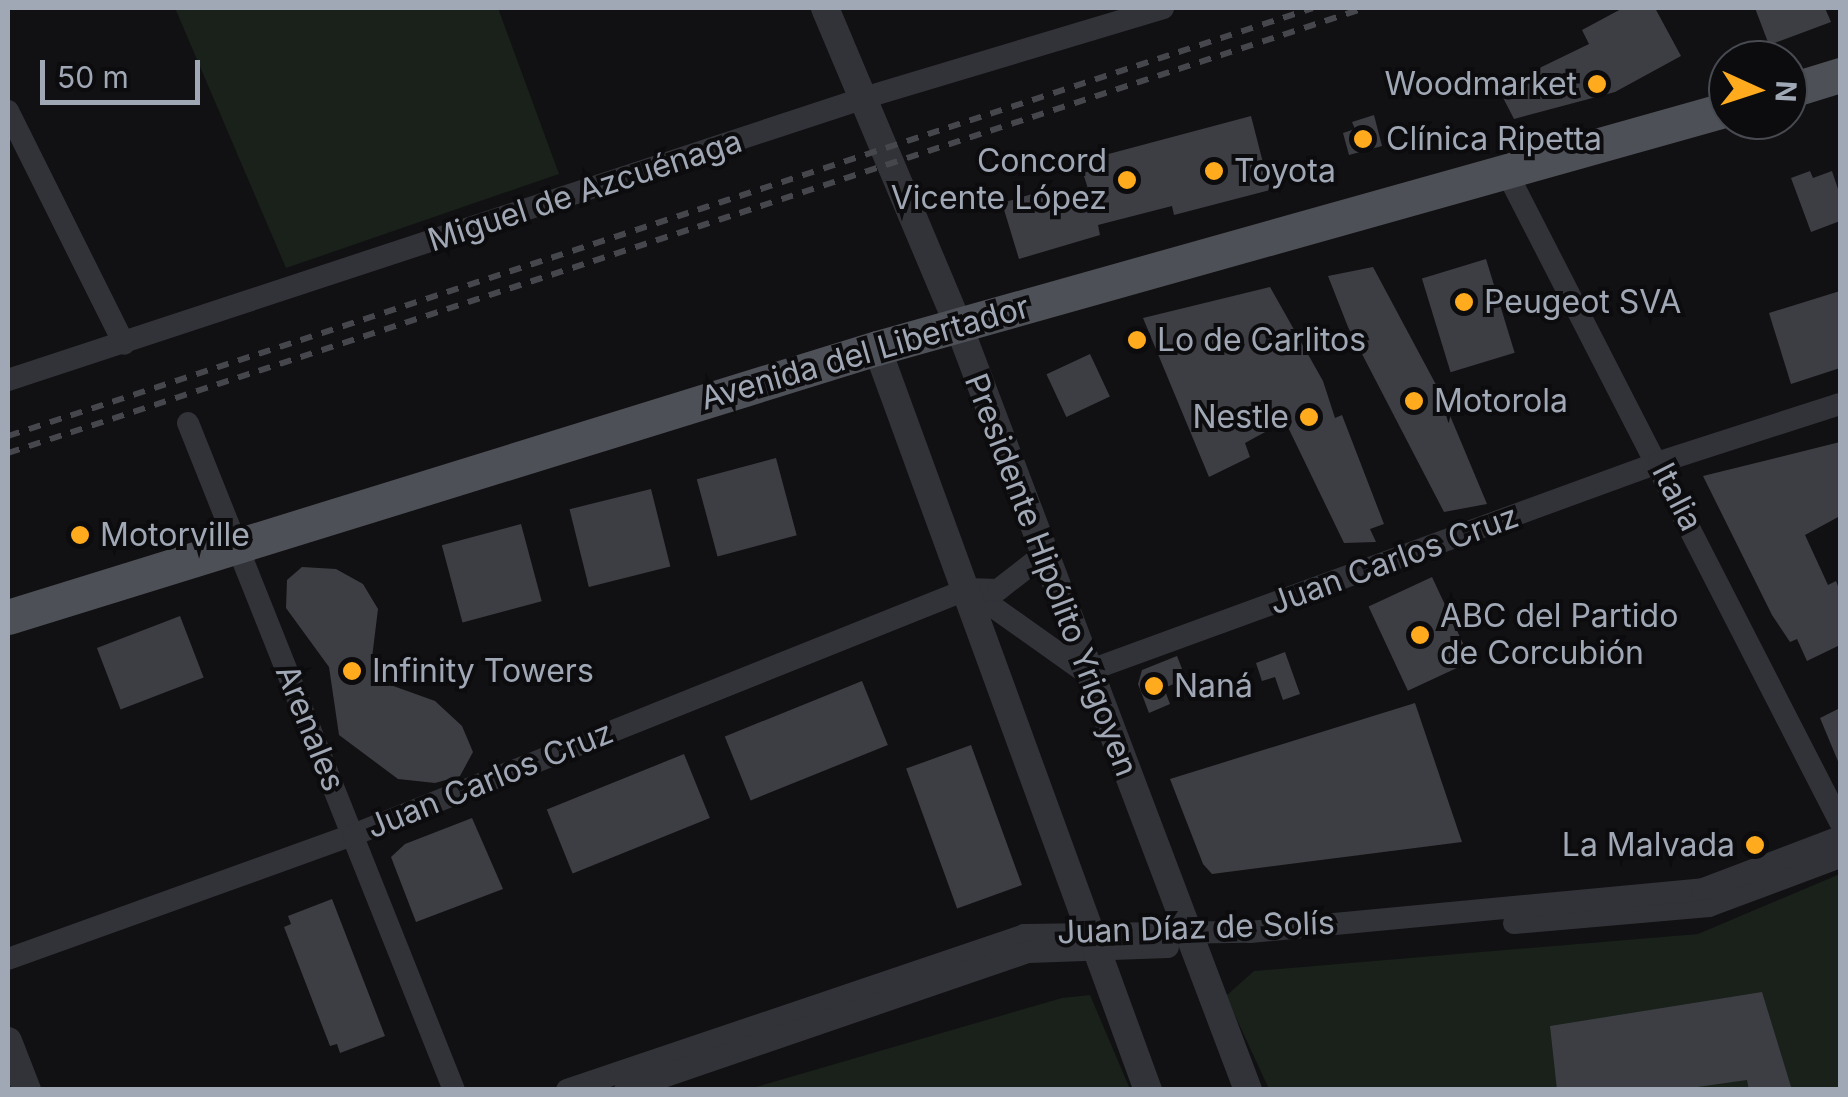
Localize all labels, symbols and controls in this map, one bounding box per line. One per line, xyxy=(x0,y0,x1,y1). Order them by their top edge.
scale bar xyxy=(45,40,205,102)
north arrow xyxy=(1708,40,1808,140)
text: 50 m xyxy=(57,59,129,95)
place label: Woodmarket xyxy=(1385,65,1577,103)
marker: Woodmarket xyxy=(1586,73,1608,95)
text: N xyxy=(1768,80,1803,103)
place label: Clínica Ripetta xyxy=(1386,120,1602,158)
street label: Miguel de Azcuénaga xyxy=(423,122,747,260)
marker: Clínica Ripetta xyxy=(1350,126,1376,152)
place label: Concord Vicente López xyxy=(891,143,1107,218)
place label: Toyota xyxy=(1234,152,1336,190)
marker: Toyota xyxy=(1203,160,1225,182)
marker: Concord Vicente López xyxy=(1116,169,1138,191)
place label: Peugeot SVA xyxy=(1484,283,1681,321)
street label: Avenida del Libertador xyxy=(696,288,1034,418)
marker: Peugeot SVA xyxy=(1453,291,1475,313)
place label: Lo de Carlitos xyxy=(1157,321,1366,359)
marker: Lo de Carlitos xyxy=(1126,329,1148,351)
street label: Presidente Hipólito Yrigoyen xyxy=(956,368,1146,782)
place label: Motorola xyxy=(1434,382,1568,420)
marker: Motorola xyxy=(1403,390,1425,412)
place label: Nestle xyxy=(1192,398,1289,436)
marker: Nestle xyxy=(1298,406,1320,428)
street label: Italia xyxy=(1644,457,1710,537)
street label: Juan Carlos Cruz xyxy=(1264,497,1524,623)
place label: Motorville xyxy=(100,516,250,554)
marker: Motorville xyxy=(69,524,91,546)
place label: ABC del Partido de Corcubión xyxy=(1440,598,1678,673)
marker: ABC del Partido de Corcubión xyxy=(1409,624,1431,646)
place label: Infinity Towers xyxy=(372,652,594,690)
street label: Arenales xyxy=(267,659,353,797)
marker: Infinity Towers xyxy=(341,660,363,682)
place label: Naná xyxy=(1174,667,1253,705)
marker: Naná xyxy=(1143,675,1165,697)
street label: Juan Carlos Cruz xyxy=(361,713,619,847)
place label: La Malvada xyxy=(1562,826,1735,864)
marker: La Malvada xyxy=(1744,834,1766,856)
street label: Juan Díaz de Solís xyxy=(1056,904,1336,952)

